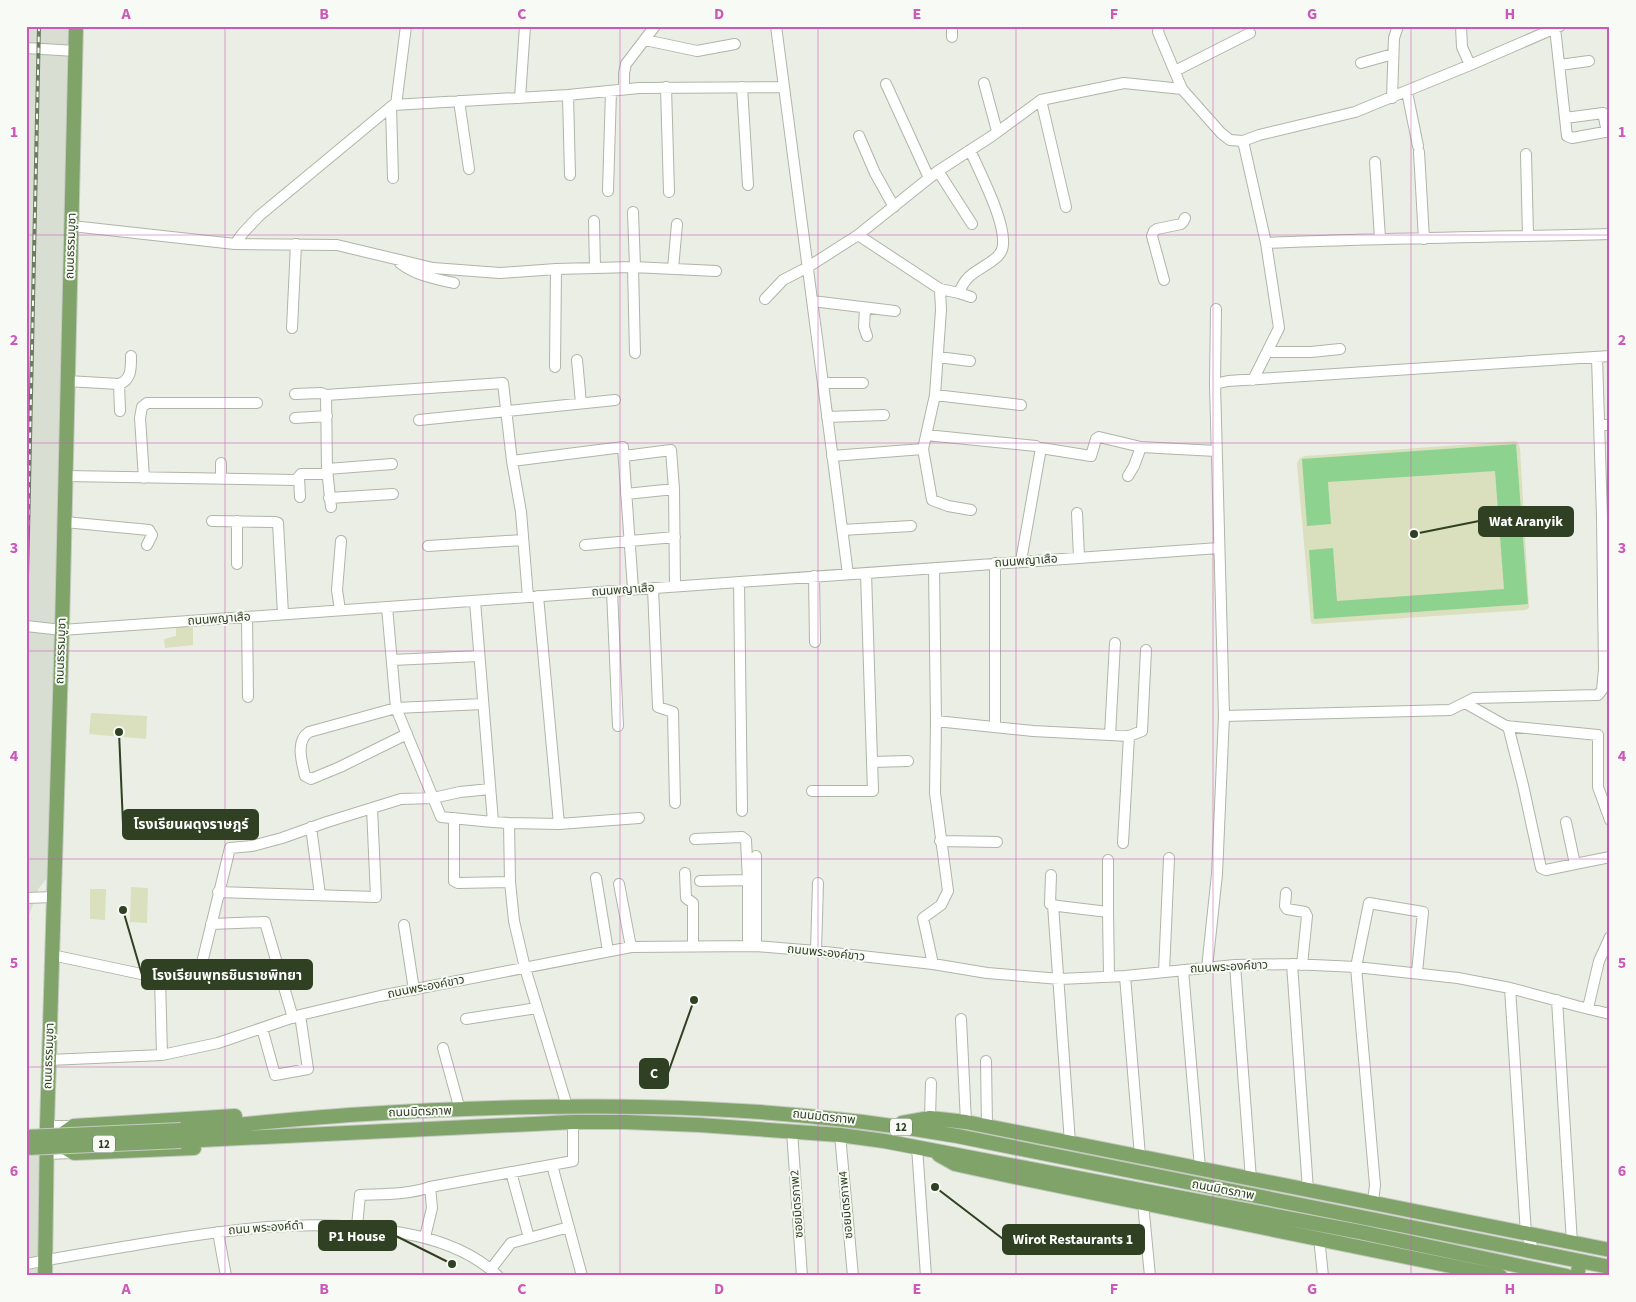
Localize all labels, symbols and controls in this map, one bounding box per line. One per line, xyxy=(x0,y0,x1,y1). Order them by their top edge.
text: A xyxy=(120,3,131,25)
text: B xyxy=(319,3,329,25)
text: C xyxy=(517,3,527,25)
text: D xyxy=(714,3,724,25)
text: E xyxy=(913,3,921,25)
text: F xyxy=(1110,3,1118,25)
text: G xyxy=(1307,3,1317,25)
text: H xyxy=(1505,3,1515,25)
text: 1 xyxy=(10,121,18,143)
text: 1 xyxy=(1618,121,1626,143)
street label: ถนนธรรมบูชา xyxy=(61,213,81,279)
text: 2 xyxy=(10,329,18,351)
text: 2 xyxy=(1618,329,1626,351)
callout: Wat Aranyik xyxy=(1479,507,1573,536)
text: Wat Aranyik xyxy=(1489,512,1563,532)
text: 3 xyxy=(10,537,18,559)
text: 3 xyxy=(1618,537,1626,559)
street label: ถนนพญาเสือ xyxy=(994,550,1058,572)
street label: ถนนพญาเสือ xyxy=(591,579,655,601)
street label: ถนนพญาเสือ xyxy=(187,608,251,630)
street label: ถนนธรรมบูชา xyxy=(51,618,71,684)
text: 4 xyxy=(10,745,19,767)
text: 4 xyxy=(1618,745,1627,767)
callout: โรงเรียนผดุงราษฎร์ xyxy=(123,810,258,839)
text: โรงเรียนผดุงราษฎร์ xyxy=(133,815,249,835)
street label: ถนนพระองค์ขาว xyxy=(786,940,866,966)
text: 5 xyxy=(10,952,18,974)
text: 5 xyxy=(1618,952,1626,974)
street label: ถนนพระองค์ขาว xyxy=(1189,956,1269,978)
callout: โรงเรียนพุทธชินราชพิทยา xyxy=(142,960,312,989)
text: โรงเรียนพุทธชินราชพิทยา xyxy=(152,966,302,986)
street label: ถนนพระองค์ขาว xyxy=(386,971,466,1003)
street label: ถนนธรรมบูชา xyxy=(39,1023,59,1089)
callout: C xyxy=(640,1059,668,1088)
text: C xyxy=(650,1064,658,1084)
street label: ถนนมิตรภาพ xyxy=(388,1102,452,1122)
street label: ถนนมิตรภาพ xyxy=(792,1105,856,1129)
road number: 12 xyxy=(890,1118,912,1136)
road number: 12 xyxy=(93,1136,115,1152)
text: 6 xyxy=(10,1160,18,1182)
text: 6 xyxy=(1618,1160,1626,1182)
street label: ซอยมิตรภาพ2 xyxy=(786,1169,808,1238)
street label: ซอยมิตรภาพ4 xyxy=(835,1170,857,1240)
street label: ถนนมิตรภาพ xyxy=(1190,1176,1256,1204)
street label: ถนน พระองค์ดำ xyxy=(228,1217,304,1239)
callout: P1 House xyxy=(319,1221,396,1250)
callout: Wirot Restaurants 1 xyxy=(1003,1225,1144,1254)
text: P1 House xyxy=(328,1227,386,1247)
text: Wirot Restaurants 1 xyxy=(1013,1230,1133,1250)
text: A xyxy=(120,1278,131,1300)
text: B xyxy=(319,1278,329,1300)
text: C xyxy=(517,1278,527,1300)
text: D xyxy=(714,1278,724,1300)
text: E xyxy=(913,1278,921,1300)
text: F xyxy=(1110,1278,1118,1300)
text: G xyxy=(1307,1278,1317,1300)
text: H xyxy=(1505,1278,1515,1300)

